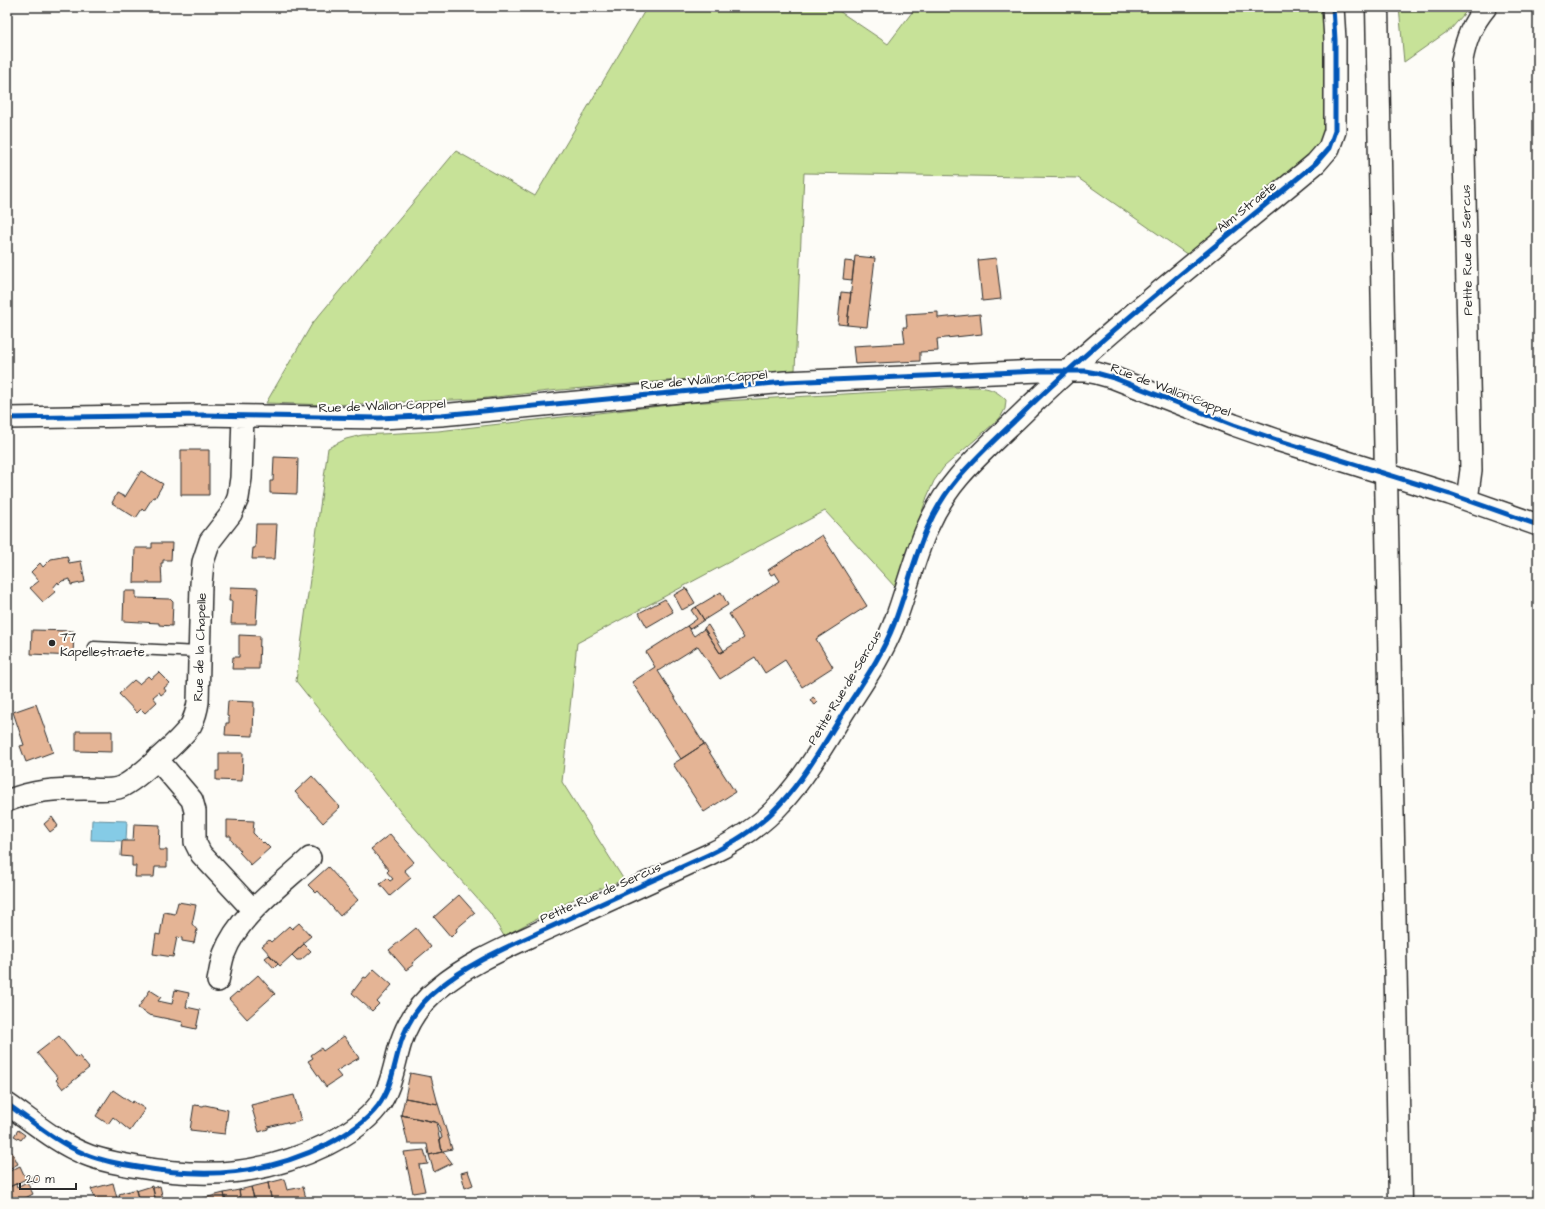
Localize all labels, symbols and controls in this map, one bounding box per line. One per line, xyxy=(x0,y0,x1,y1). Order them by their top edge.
street label: Alm Straete xyxy=(1213,177,1280,237)
street label: Petite Rue de Sercus xyxy=(1457,184,1477,316)
street label: Rue de Wallon-Cappel xyxy=(1108,359,1233,421)
street label: Rue de Wallon-Cappel xyxy=(640,365,768,395)
street label: Rue de Wallon-Cappel xyxy=(318,395,446,417)
street label: Rue de la Chapelle xyxy=(189,592,211,702)
street label: Petite Rue de Sercus xyxy=(803,626,887,748)
place label: 77 Kapellestraete xyxy=(60,628,145,661)
marker: 77 Kapellestraete xyxy=(47,638,57,648)
street label: Petite Rue de Sercus xyxy=(537,858,664,928)
scale bar xyxy=(20,1165,76,1191)
text: 20 m xyxy=(26,1171,55,1188)

